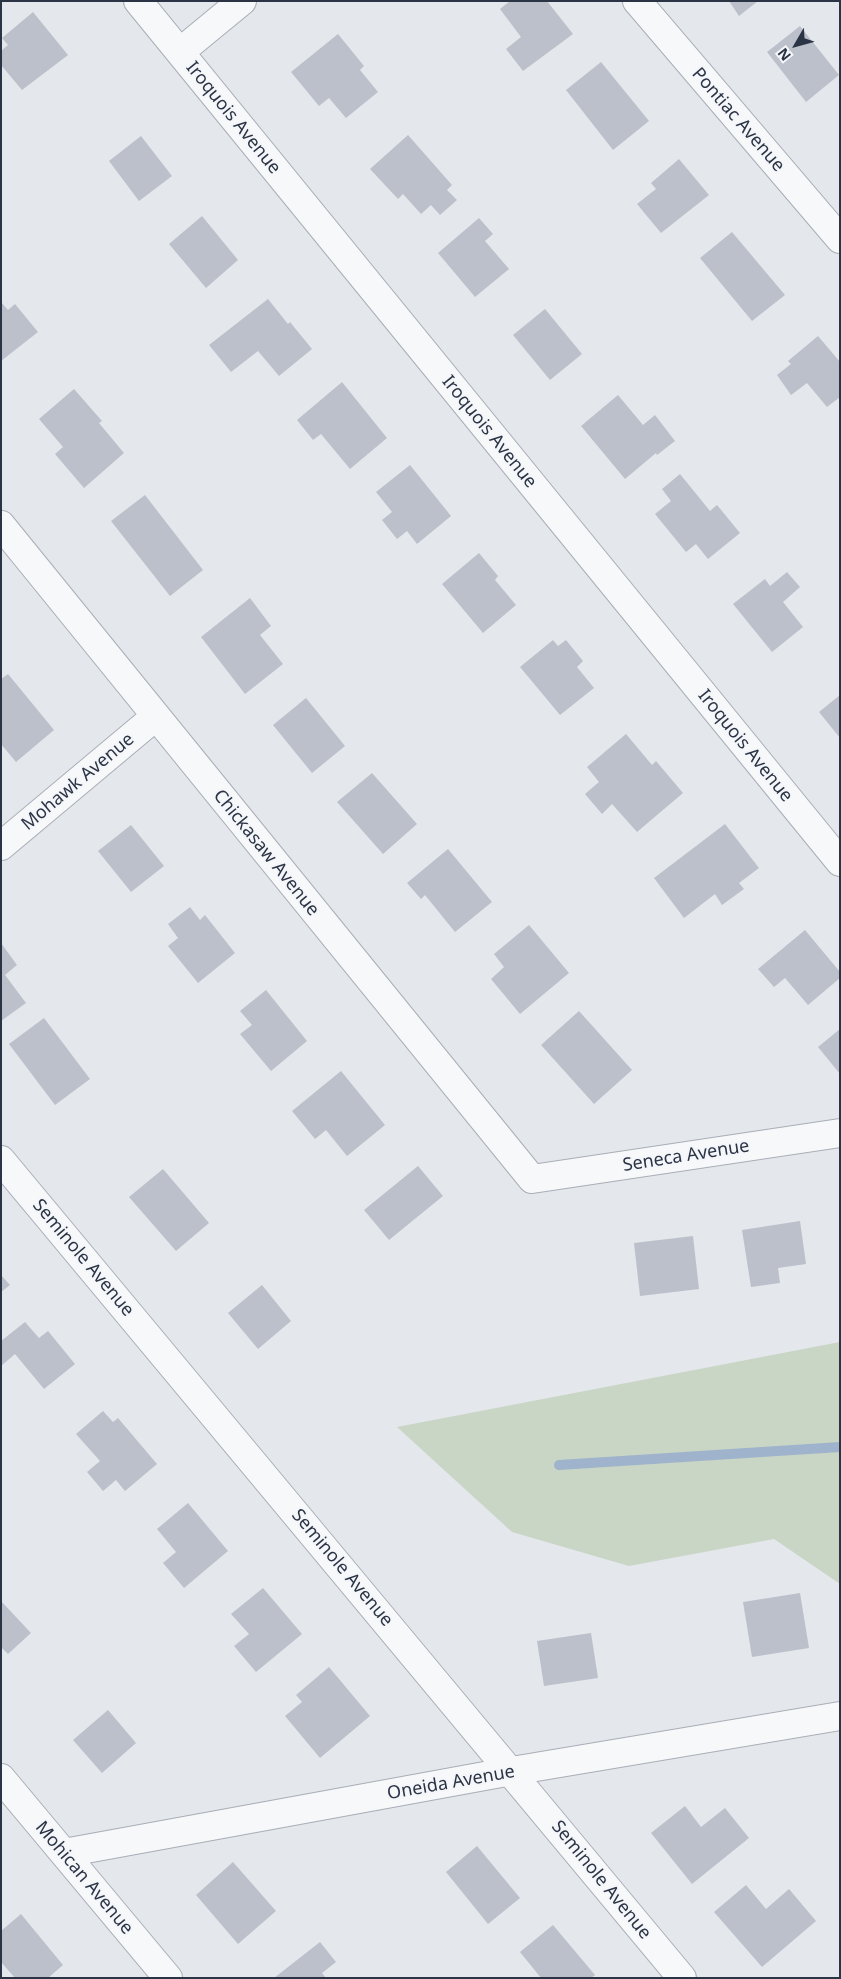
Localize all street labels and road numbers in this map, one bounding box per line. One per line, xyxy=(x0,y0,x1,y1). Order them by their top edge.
street label: Iroquois Avenue xyxy=(181,57,285,179)
street label: Pontiac Avenue xyxy=(687,64,789,176)
street label: Iroquois Avenue xyxy=(437,371,541,493)
street label: Iroquois Avenue xyxy=(693,685,797,807)
street label: Mohawk Avenue xyxy=(17,729,139,835)
street label: Chickasaw Avenue xyxy=(208,785,324,921)
street label: Seneca Avenue xyxy=(621,1135,751,1177)
street label: Seminole Avenue xyxy=(28,1195,138,1321)
street label: Seminole Avenue xyxy=(287,1505,397,1631)
street label: Oneida Avenue xyxy=(386,1761,516,1805)
street label: Seminole Avenue xyxy=(547,1816,655,1944)
street label: Mohican Avenue xyxy=(30,1817,138,1939)

